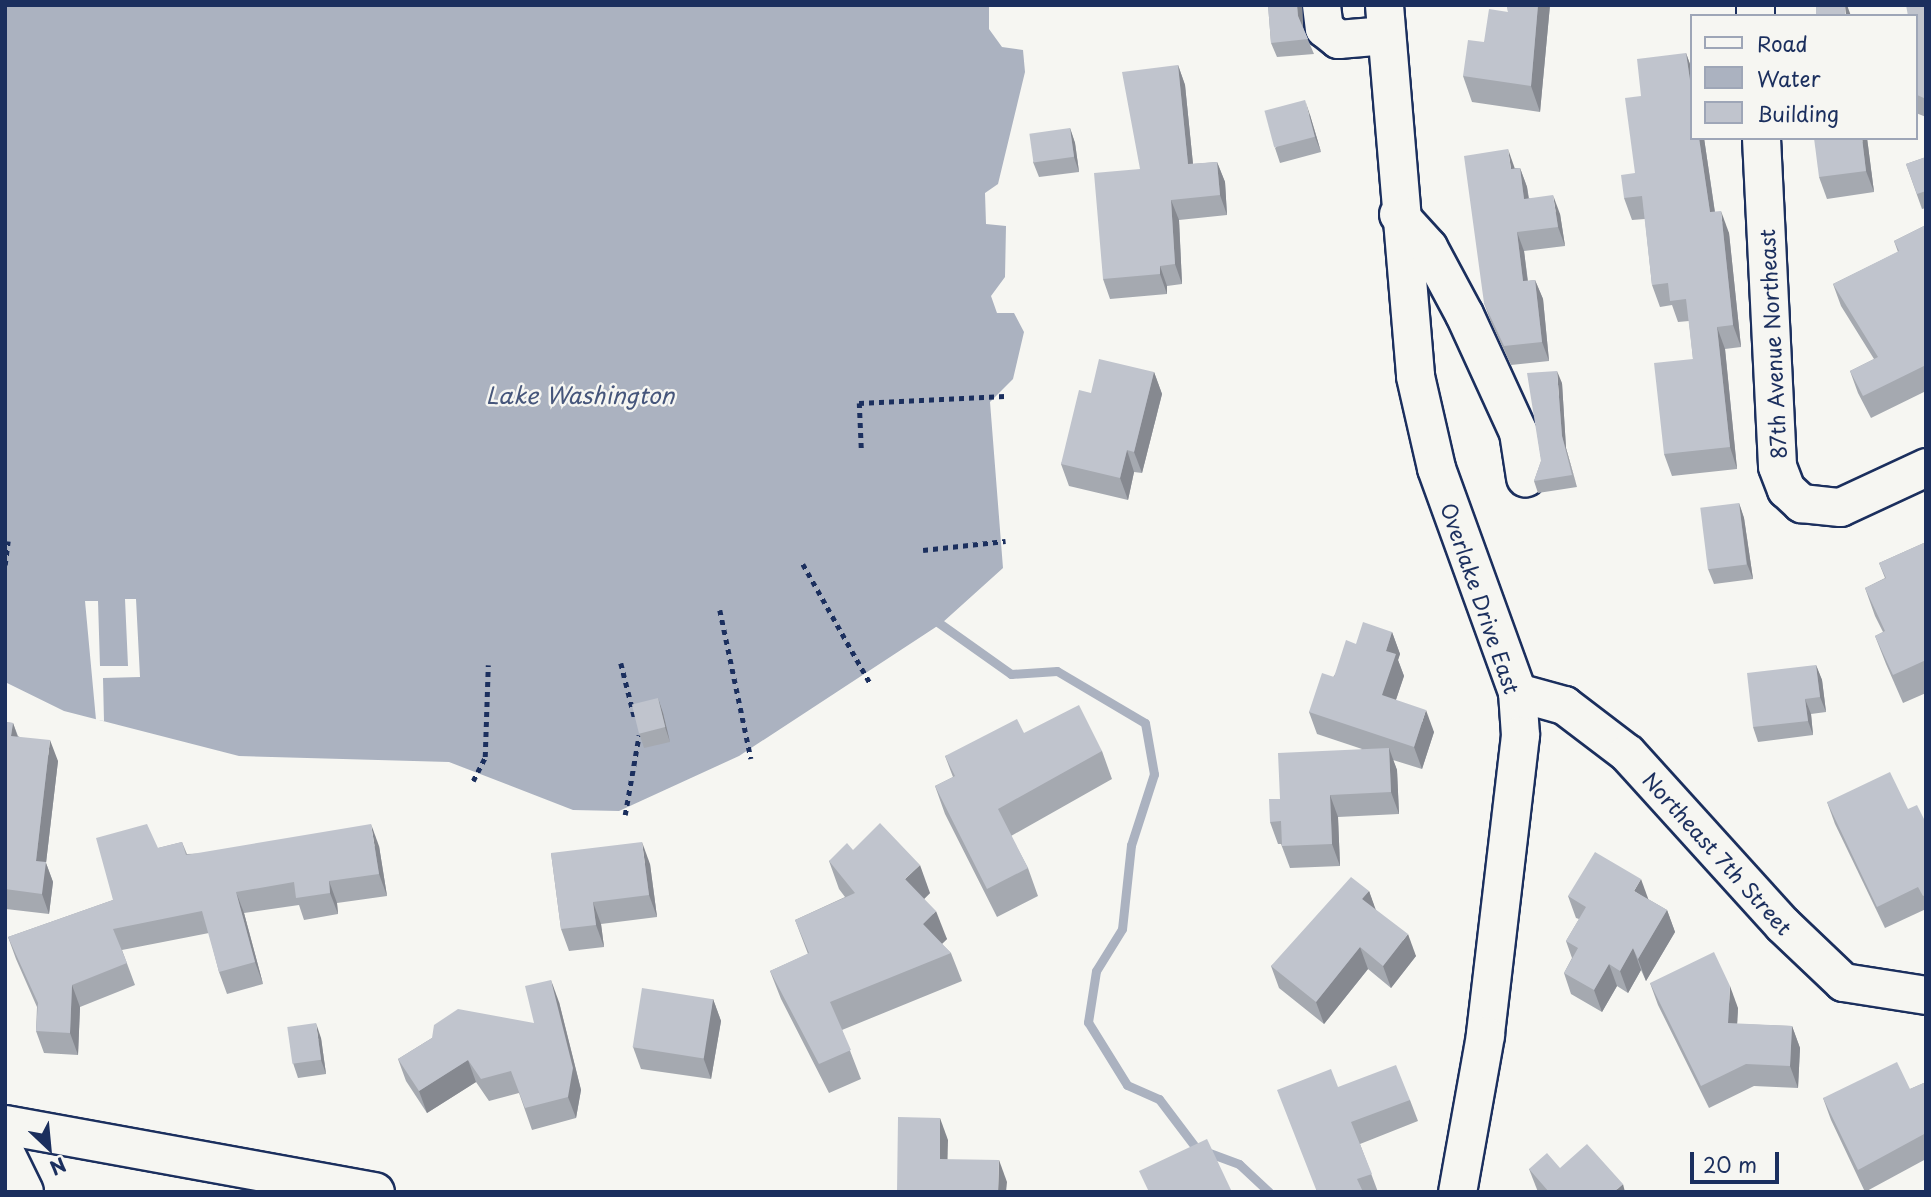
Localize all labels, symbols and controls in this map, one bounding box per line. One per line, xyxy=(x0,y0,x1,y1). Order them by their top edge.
legend xyxy=(1689,14,1917,140)
text: Road xyxy=(1757,27,1808,59)
text: Water xyxy=(1757,62,1820,94)
text: Building xyxy=(1757,97,1839,129)
street label: 87th Avenue Northeast xyxy=(1753,228,1791,460)
water label: Lake Washington xyxy=(486,381,674,409)
street label: Overlake Drive East xyxy=(1436,499,1526,697)
street label: Northeast 7th Street xyxy=(1638,767,1798,939)
north arrow xyxy=(14,1113,84,1183)
scale bar xyxy=(1693,1138,1782,1182)
text: 20 m xyxy=(1703,1148,1757,1180)
text: N xyxy=(45,1151,71,1183)

